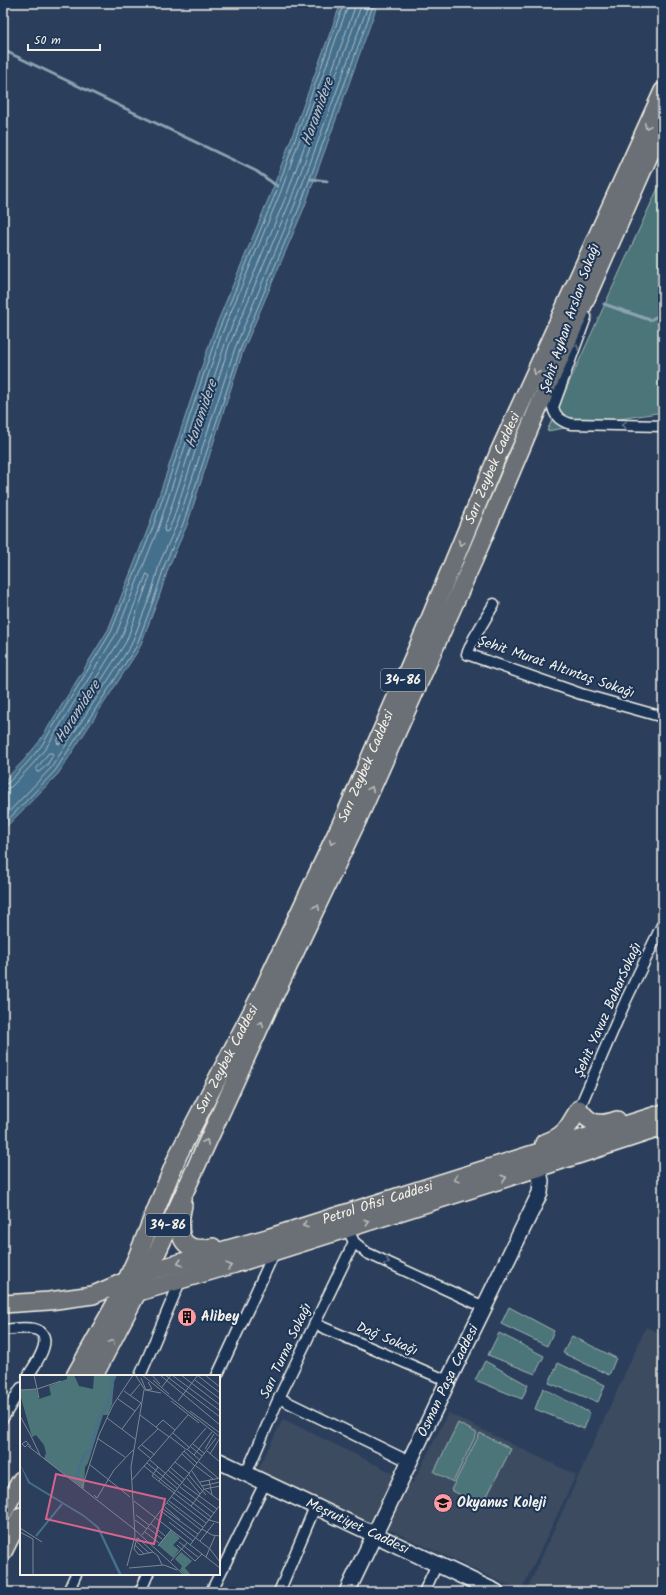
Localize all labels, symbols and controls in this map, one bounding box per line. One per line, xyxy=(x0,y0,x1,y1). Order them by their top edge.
scale bar xyxy=(28,26,100,52)
text: 50 m xyxy=(34,31,61,50)
water label: Haramidere xyxy=(295,74,342,149)
one-way arrow xyxy=(644,122,652,130)
street label: Şehit Ayhan Arslan Sokağı xyxy=(534,240,606,396)
one-way arrow xyxy=(571,343,580,350)
one-way arrow xyxy=(533,368,541,376)
water label: Haramidere xyxy=(179,376,225,451)
street label: Sarı Zeybek Caddesi xyxy=(459,408,527,528)
one-way arrow xyxy=(621,421,627,430)
one-way arrow xyxy=(458,539,466,546)
street label: Şehit Murat Altıntaş Sokağı xyxy=(474,630,638,704)
road number: 34-86 xyxy=(381,669,425,691)
water label: Haramidere xyxy=(49,675,108,748)
street label: Sarı Zeybek Caddesi xyxy=(332,706,400,826)
one-way arrow xyxy=(367,786,375,793)
one-way arrow xyxy=(329,838,337,845)
one-way arrow xyxy=(312,904,320,911)
street label: Şehit Yavuz BaharSokağı xyxy=(568,938,648,1081)
street label: Sarı Zeybek Caddesi xyxy=(190,1000,265,1118)
one-way arrow xyxy=(256,1021,264,1029)
one-way arrow xyxy=(201,1139,209,1147)
one-way arrow xyxy=(452,1174,459,1183)
street label: Petrol Ofisi Caddesi xyxy=(320,1175,436,1231)
one-way arrow xyxy=(500,1175,507,1183)
road number: 34-86 xyxy=(146,1214,190,1236)
one-way arrow xyxy=(363,1219,370,1227)
one-way arrow xyxy=(301,1220,308,1229)
one-way arrow xyxy=(177,1258,184,1267)
one-way arrow xyxy=(383,1258,390,1266)
one-way arrow xyxy=(226,1262,233,1271)
street label: Sarı Turna Sokağı xyxy=(254,1299,318,1403)
building icon: Alibey xyxy=(176,1306,198,1328)
place label: Alibey xyxy=(201,1306,240,1328)
street label: Dağ Sokağı xyxy=(353,1316,422,1362)
street label: Osman Paşa Caddesi xyxy=(412,1321,485,1441)
one-way arrow xyxy=(107,1338,115,1346)
inset map xyxy=(20,1375,220,1575)
school or university icon: Okyanus Koleji xyxy=(432,1492,454,1514)
place label: Okyanus Koleji xyxy=(457,1492,546,1514)
street label: Meşrutiyet Caddesi xyxy=(302,1493,413,1561)

